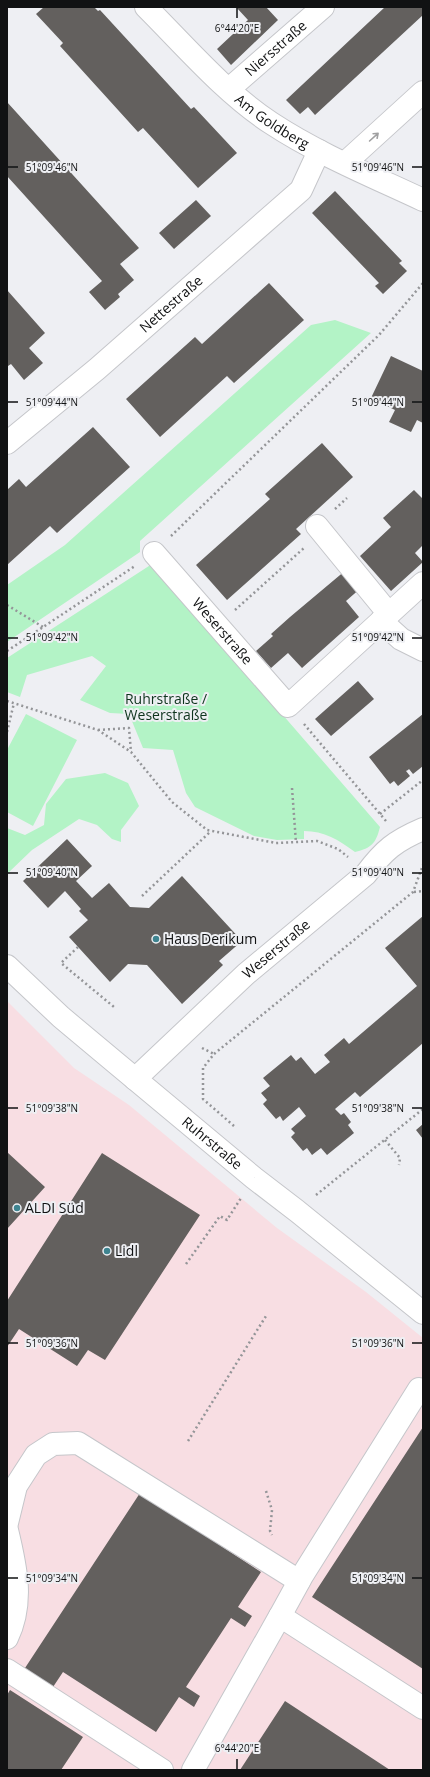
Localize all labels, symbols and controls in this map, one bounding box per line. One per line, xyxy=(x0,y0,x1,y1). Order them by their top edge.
street label: Niersstraße xyxy=(240,16,310,80)
text: 6°44'20"E xyxy=(215,21,259,35)
street label: Am Goldberg xyxy=(231,89,313,153)
one-way arrow xyxy=(369,132,379,142)
text: 51°09'46"N xyxy=(26,160,78,174)
text: 51°09'46"N xyxy=(352,160,404,174)
street label: Nettestraße xyxy=(135,271,206,337)
text: 51°09'44"N xyxy=(26,395,78,409)
text: 51°09'44"N xyxy=(352,395,404,409)
street label: Weserstraße xyxy=(188,593,257,668)
text: 51°09'42"N xyxy=(26,630,78,644)
text: 51°09'42"N xyxy=(352,630,404,644)
park label: Ruhrstraße / Weserstraße xyxy=(125,689,208,724)
text: 51°09'40"N xyxy=(26,865,78,879)
text: 51°09'40"N xyxy=(352,865,404,879)
street label: Weserstraße xyxy=(238,915,314,982)
place label: Haus Derikum xyxy=(164,929,257,948)
marker: Haus Derikum xyxy=(151,934,161,944)
text: 51°09'38"N xyxy=(26,1101,78,1115)
text: 51°09'38"N xyxy=(352,1101,404,1115)
street label: Ruhrstraße xyxy=(178,1112,247,1174)
place label: ALDI Süd xyxy=(25,1198,84,1217)
marker: ALDI Süd xyxy=(12,1203,22,1213)
place label: Lidl xyxy=(115,1241,138,1260)
marker: Lidl xyxy=(102,1246,112,1256)
text: 51°09'36"N xyxy=(26,1336,78,1350)
text: 51°09'36"N xyxy=(352,1336,404,1350)
text: 51°09'34"N xyxy=(26,1571,78,1585)
text: 51°09'34"N xyxy=(352,1571,404,1585)
text: 6°44'20"E xyxy=(215,1741,259,1755)

